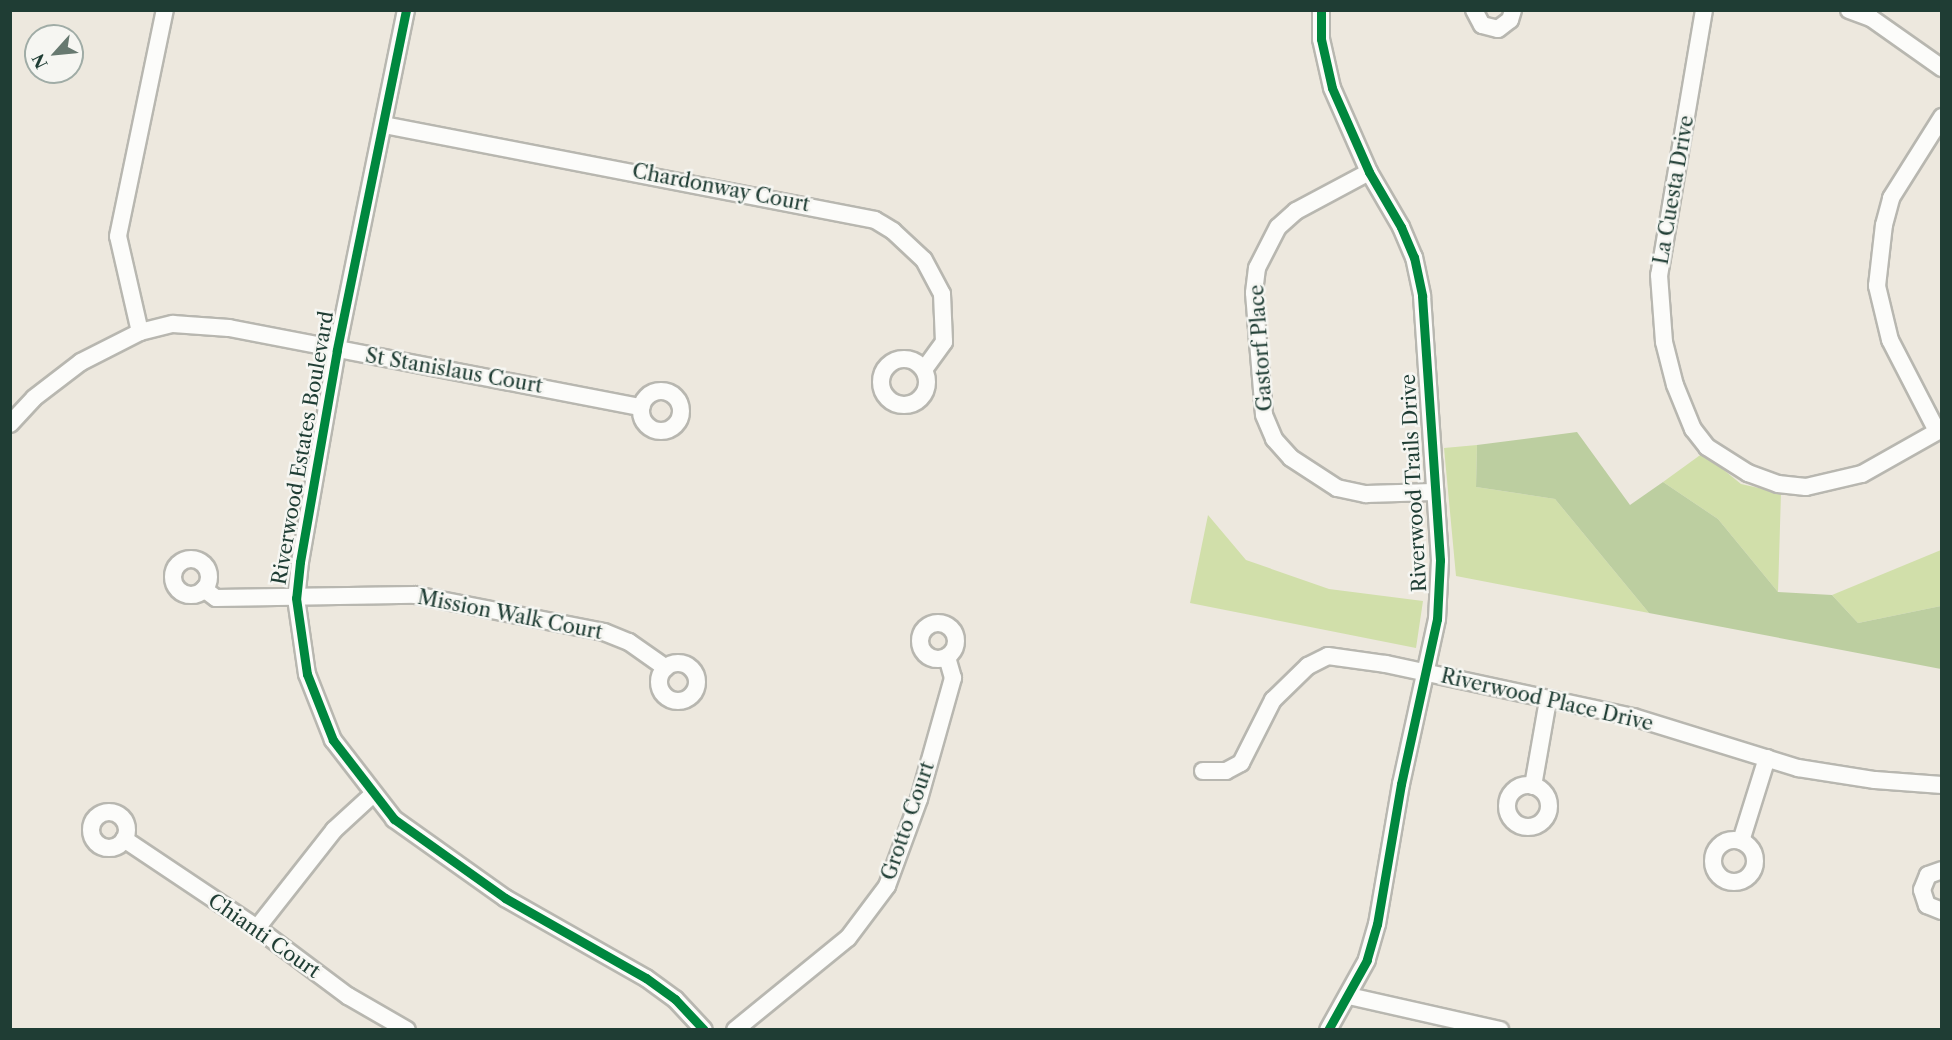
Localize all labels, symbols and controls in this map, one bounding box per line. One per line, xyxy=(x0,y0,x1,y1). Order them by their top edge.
north arrow xyxy=(24,24,84,84)
text: N xyxy=(28,51,52,72)
street label: La Cuesta Drive xyxy=(1649,113,1699,267)
street label: Chardonway Court xyxy=(630,159,812,217)
street label: Gastorf Place xyxy=(1245,284,1277,412)
street label: Riverwood Estates Boulevard xyxy=(267,309,339,587)
street label: St Stanislaus Court xyxy=(363,344,545,398)
street label: Riverwood Trails Drive xyxy=(1396,373,1432,593)
street label: Mission Walk Court xyxy=(415,585,605,645)
street label: Riverwood Place Drive xyxy=(1439,664,1655,736)
street label: Grotto Court xyxy=(877,759,939,883)
street label: Chianti Court xyxy=(203,889,325,983)

